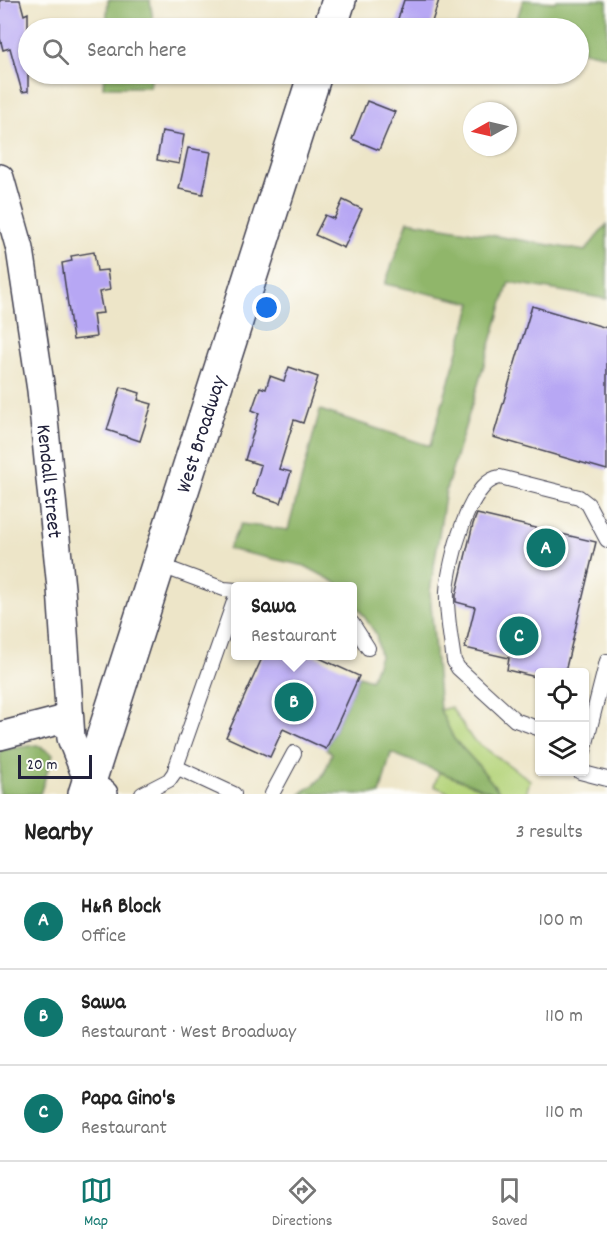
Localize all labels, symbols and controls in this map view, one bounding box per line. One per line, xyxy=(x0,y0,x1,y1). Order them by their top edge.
search box xyxy=(18,18,589,84)
icon: search xyxy=(39,35,72,68)
text: Search here xyxy=(87,36,186,67)
north arrow xyxy=(463,102,517,156)
your location xyxy=(252,293,281,322)
street label: West Broadway xyxy=(170,372,236,497)
street label: Kendall Street xyxy=(27,423,68,540)
pin: A xyxy=(526,526,566,570)
popup xyxy=(231,582,357,660)
text: Sawa xyxy=(251,592,296,623)
pin: C xyxy=(500,614,538,658)
text: Restaurant xyxy=(251,623,337,651)
map controls xyxy=(535,668,589,776)
button: locate xyxy=(535,668,589,722)
pin: B xyxy=(274,680,314,724)
button: layers xyxy=(535,722,589,776)
scale bar xyxy=(18,752,92,780)
text: 20 m xyxy=(27,754,57,777)
text: Nearby xyxy=(24,815,92,852)
text: 3 results xyxy=(516,819,583,847)
text: H&R Block xyxy=(81,892,161,923)
text: A xyxy=(38,907,49,935)
text: 100 m xyxy=(539,907,583,935)
text: Office xyxy=(81,923,126,951)
text: Sawa xyxy=(81,988,126,1019)
text: B xyxy=(39,1003,48,1031)
text: 110 m xyxy=(545,1003,583,1031)
text: Restaurant · West Broadway xyxy=(81,1019,296,1047)
text: Papa Gino's xyxy=(81,1084,176,1115)
text: C xyxy=(39,1099,48,1127)
text: 110 m xyxy=(545,1099,583,1127)
text: Restaurant xyxy=(81,1115,167,1143)
tab: Map xyxy=(80,1174,113,1233)
tab: Directions xyxy=(272,1174,332,1233)
tab: Saved xyxy=(492,1174,527,1233)

